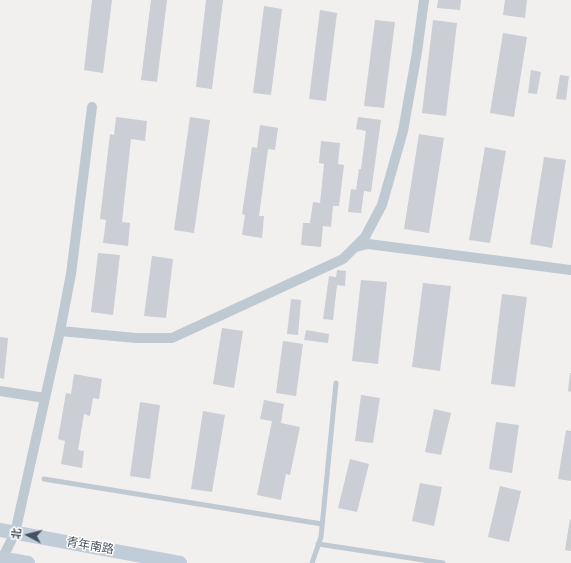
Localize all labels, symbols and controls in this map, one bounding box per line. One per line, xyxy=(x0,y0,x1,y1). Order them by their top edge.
north arrow xyxy=(8,515,48,555)
text: 北 xyxy=(8,527,24,540)
street label: 青年南路 xyxy=(65,535,115,557)

